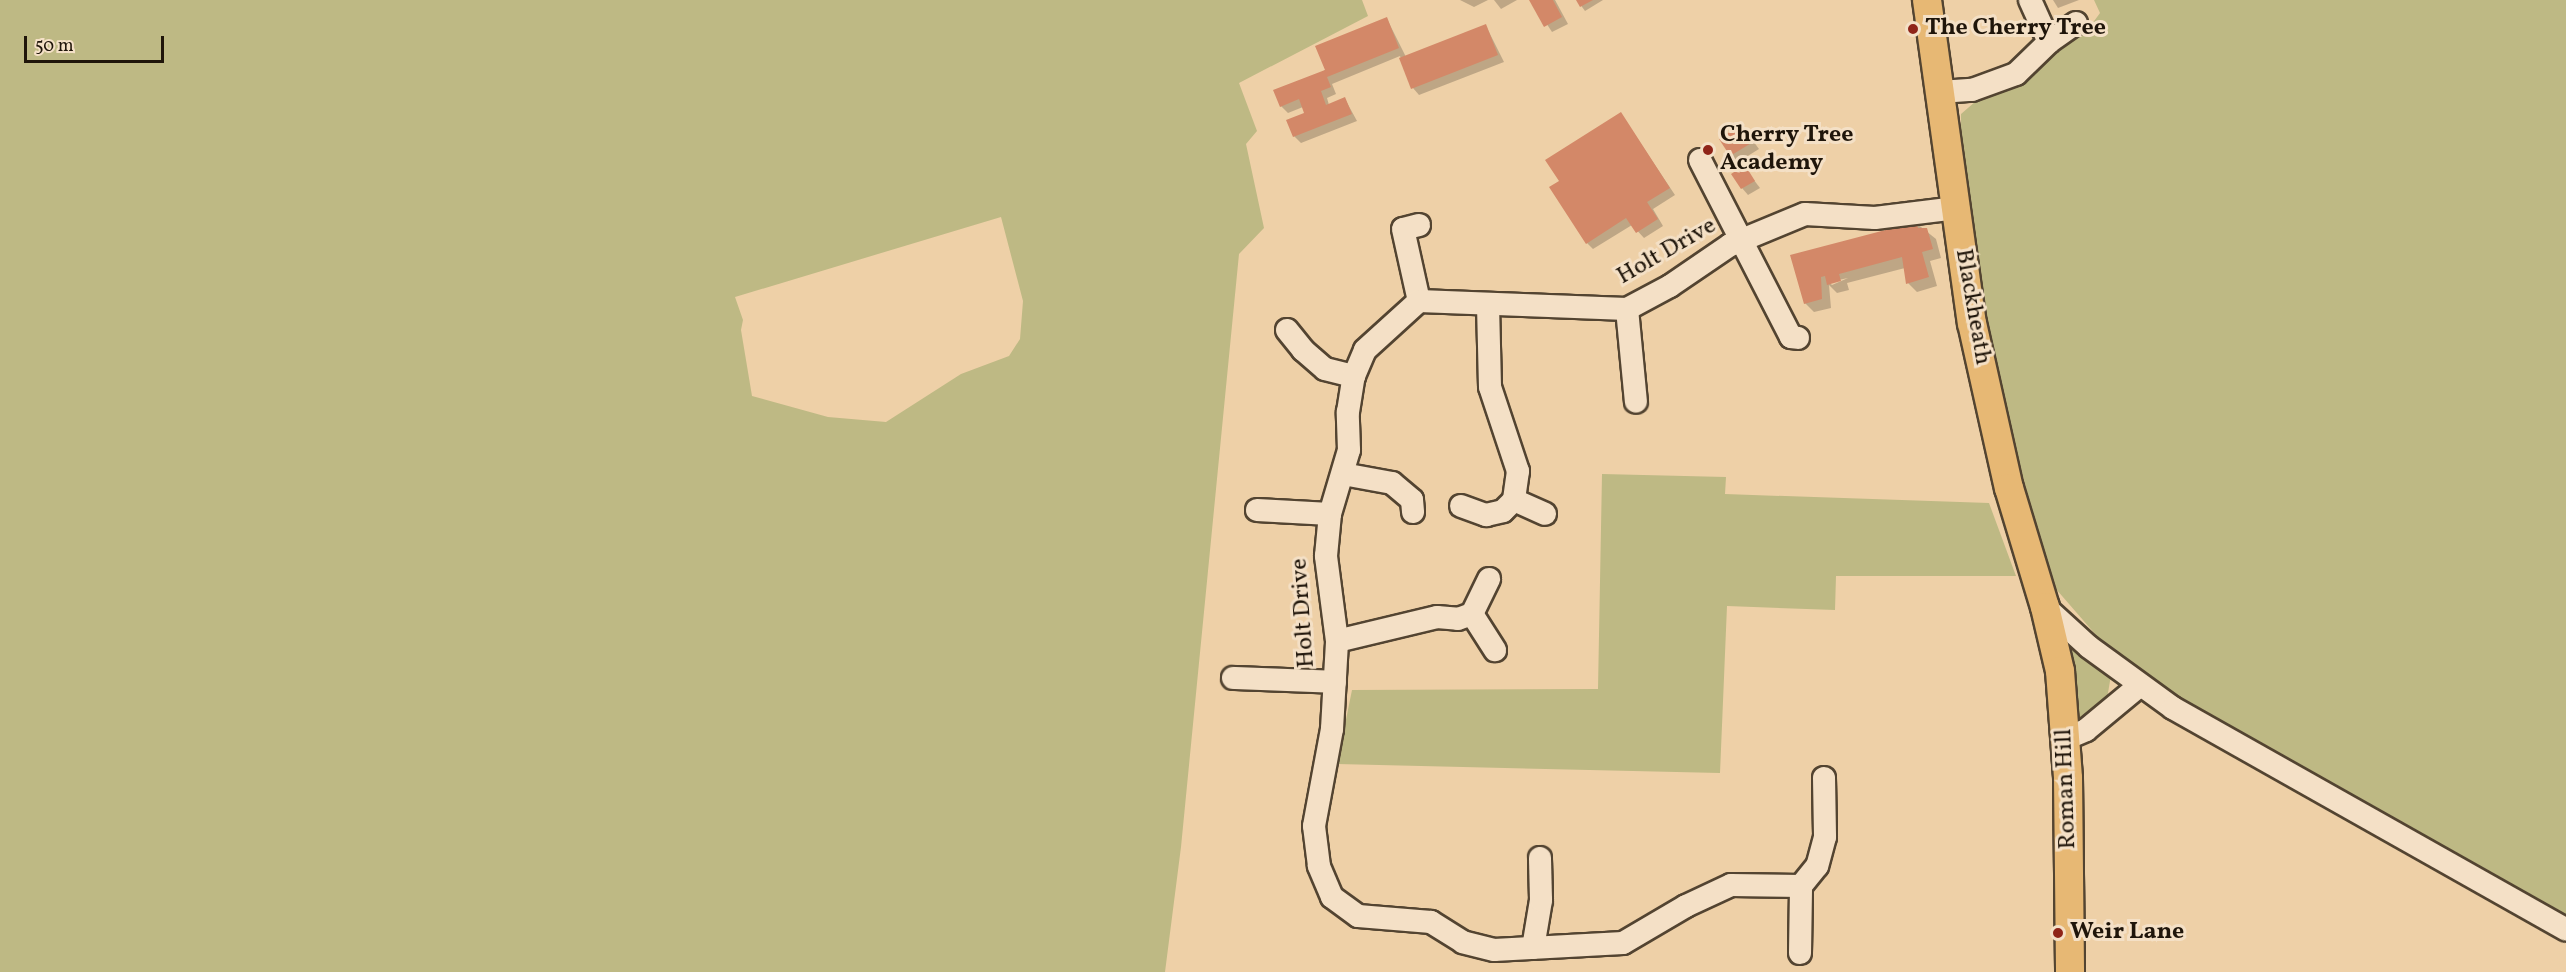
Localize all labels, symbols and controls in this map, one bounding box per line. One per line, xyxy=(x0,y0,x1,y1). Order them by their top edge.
place label: The Cherry Tree xyxy=(1925,15,2107,43)
marker: The Cherry Tree xyxy=(1906,22,1920,36)
scale bar xyxy=(27,24,166,62)
text: 50 m xyxy=(35,34,74,59)
place label: Cherry Tree Academy xyxy=(1720,122,1854,178)
marker: Cherry Tree Academy xyxy=(1701,143,1715,157)
street label: Holt Drive xyxy=(1612,212,1722,292)
street label: Blackheath xyxy=(1948,247,1996,367)
street label: Holt Drive xyxy=(1286,557,1322,669)
street label: Roman Hill xyxy=(2051,728,2083,850)
place label: Weir Lane xyxy=(2070,919,2184,947)
marker: Weir Lane xyxy=(2051,926,2065,940)

